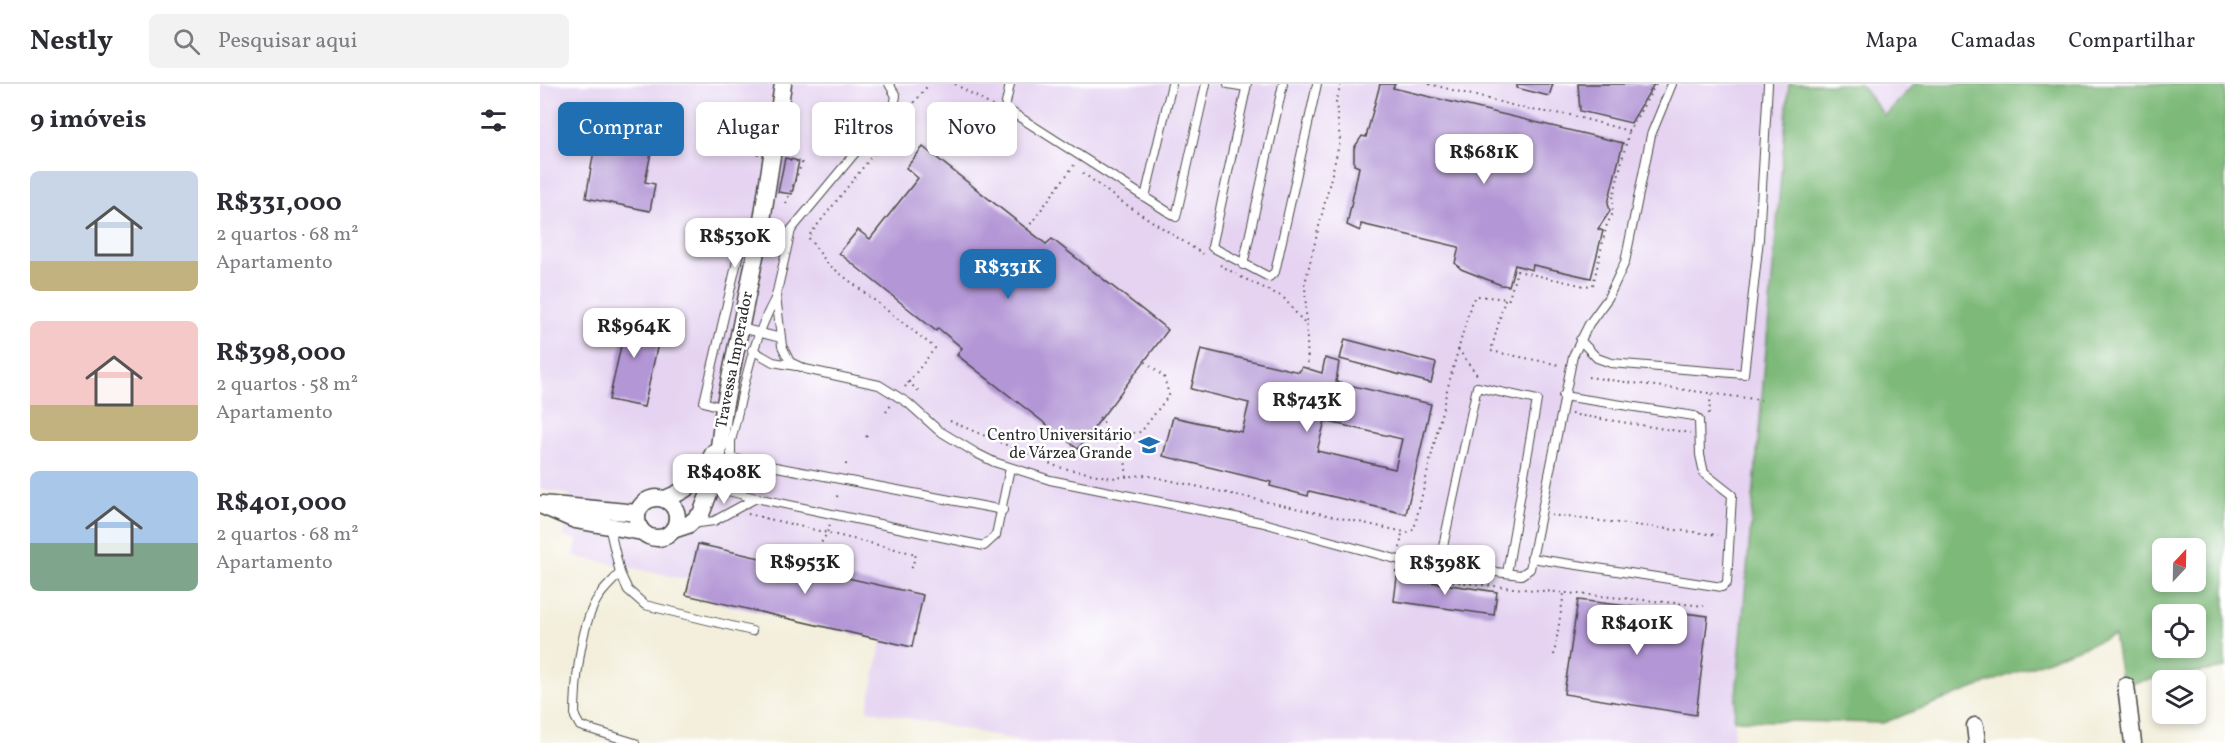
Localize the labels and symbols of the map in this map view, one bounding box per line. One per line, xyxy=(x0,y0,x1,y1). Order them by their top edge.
pin: R$681K xyxy=(1435,134,1533,185)
pin: R$530K xyxy=(686,218,784,269)
pin: R$331K xyxy=(959,249,1057,300)
street label: Travessa Imperador xyxy=(711,289,759,430)
pin: R$964K xyxy=(585,308,683,359)
pin: R$743K xyxy=(1258,382,1356,433)
place label: Centro Universitário de Várzea Grande xyxy=(987,425,1132,465)
school or university icon: Centro Universitário de Várzea Grande xyxy=(1137,433,1161,457)
pin: R$408K xyxy=(675,454,773,505)
north arrow xyxy=(2152,538,2206,592)
pin: R$953K xyxy=(756,544,854,595)
pin: R$398K xyxy=(1396,545,1494,596)
pin: R$401K xyxy=(1588,605,1686,656)

